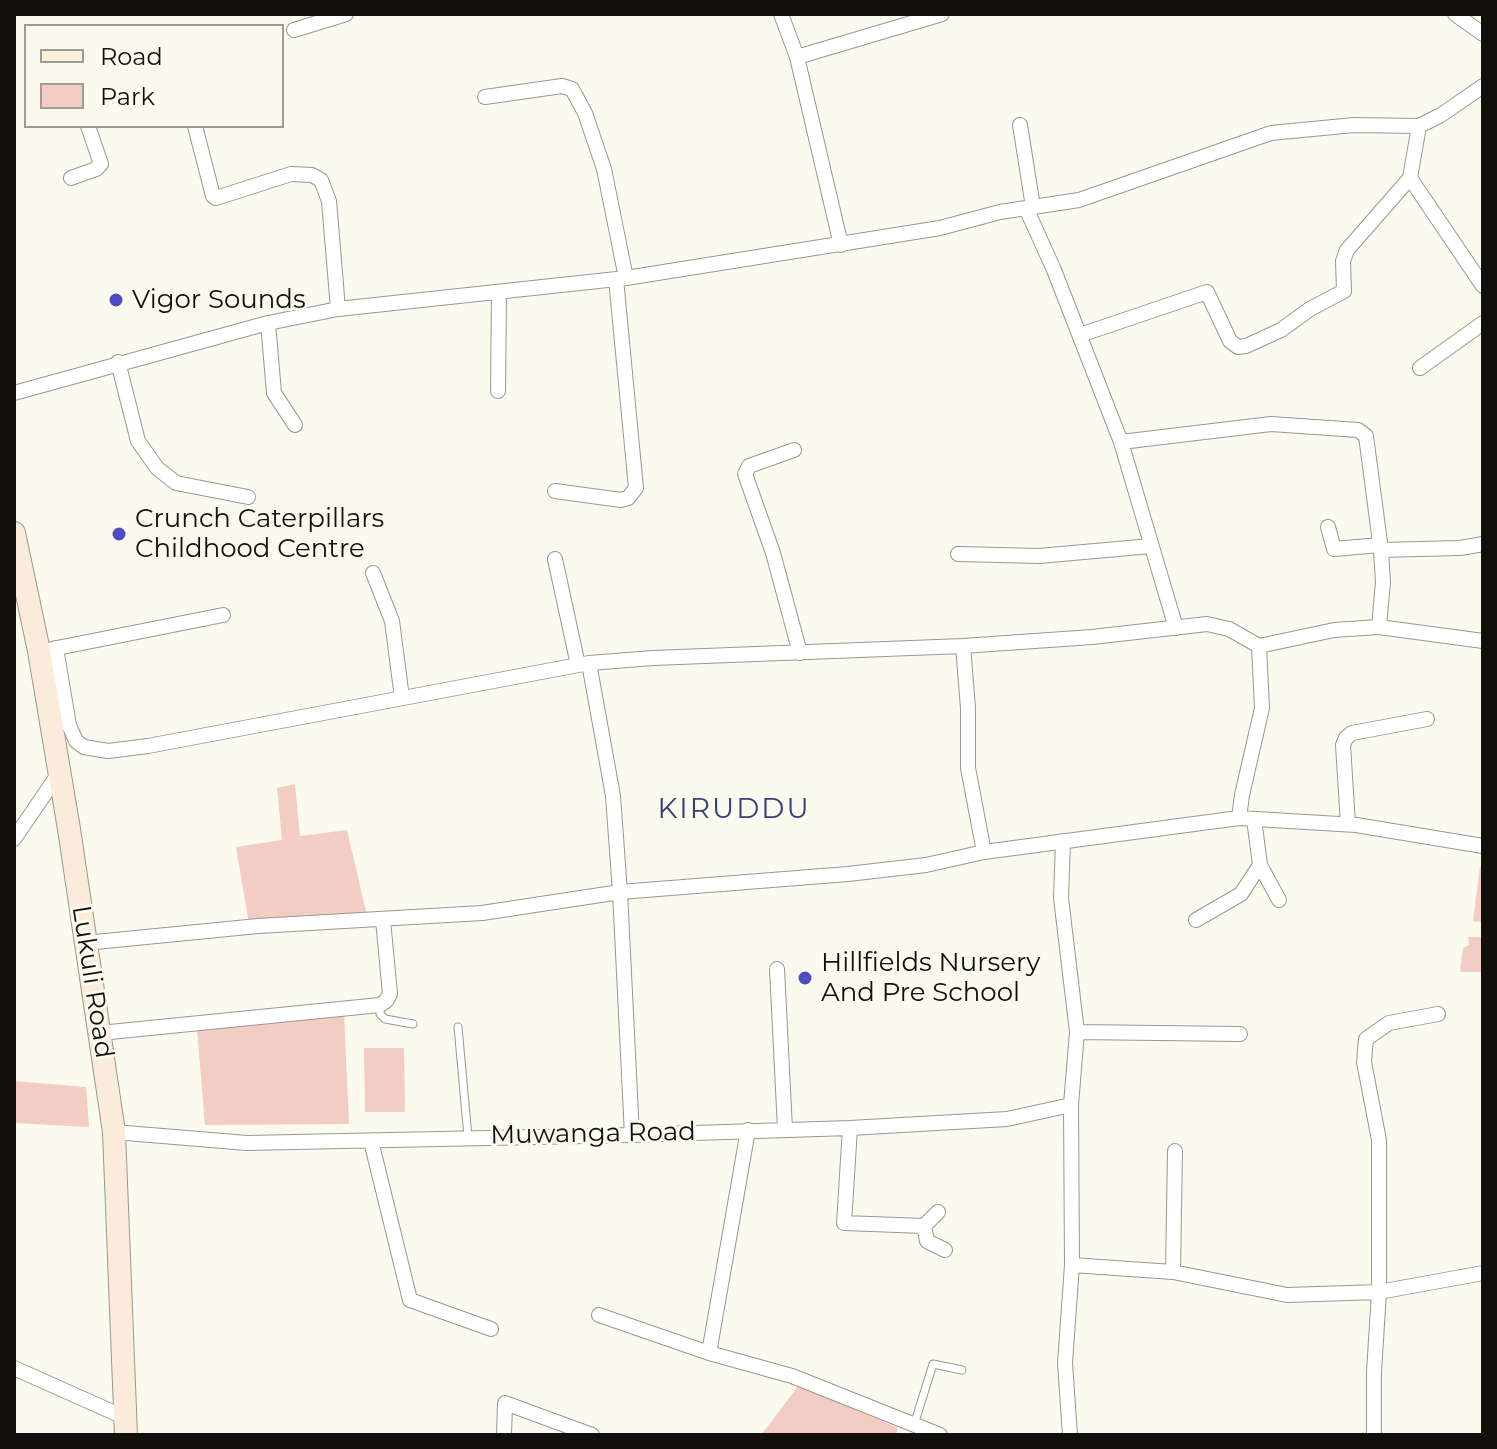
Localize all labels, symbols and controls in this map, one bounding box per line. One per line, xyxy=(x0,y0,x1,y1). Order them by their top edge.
legend xyxy=(24,24,284,128)
text: Road xyxy=(100,42,163,71)
text: Park xyxy=(100,82,155,111)
place label: Vigor Sounds xyxy=(132,284,306,316)
marker: Vigor Sounds xyxy=(107,291,125,309)
place label: Crunch Caterpillars Childhood Centre xyxy=(135,503,384,564)
marker: Crunch Caterpillars Childhood Centre xyxy=(110,525,128,543)
district label: KIRUDDU xyxy=(657,793,811,827)
street label: Lukuli Road xyxy=(65,903,119,1061)
place label: Hillfields Nursery And Pre School xyxy=(821,947,1040,1008)
marker: Hillfields Nursery And Pre School xyxy=(796,969,814,987)
street label: Muwanga Road xyxy=(490,1117,696,1151)

